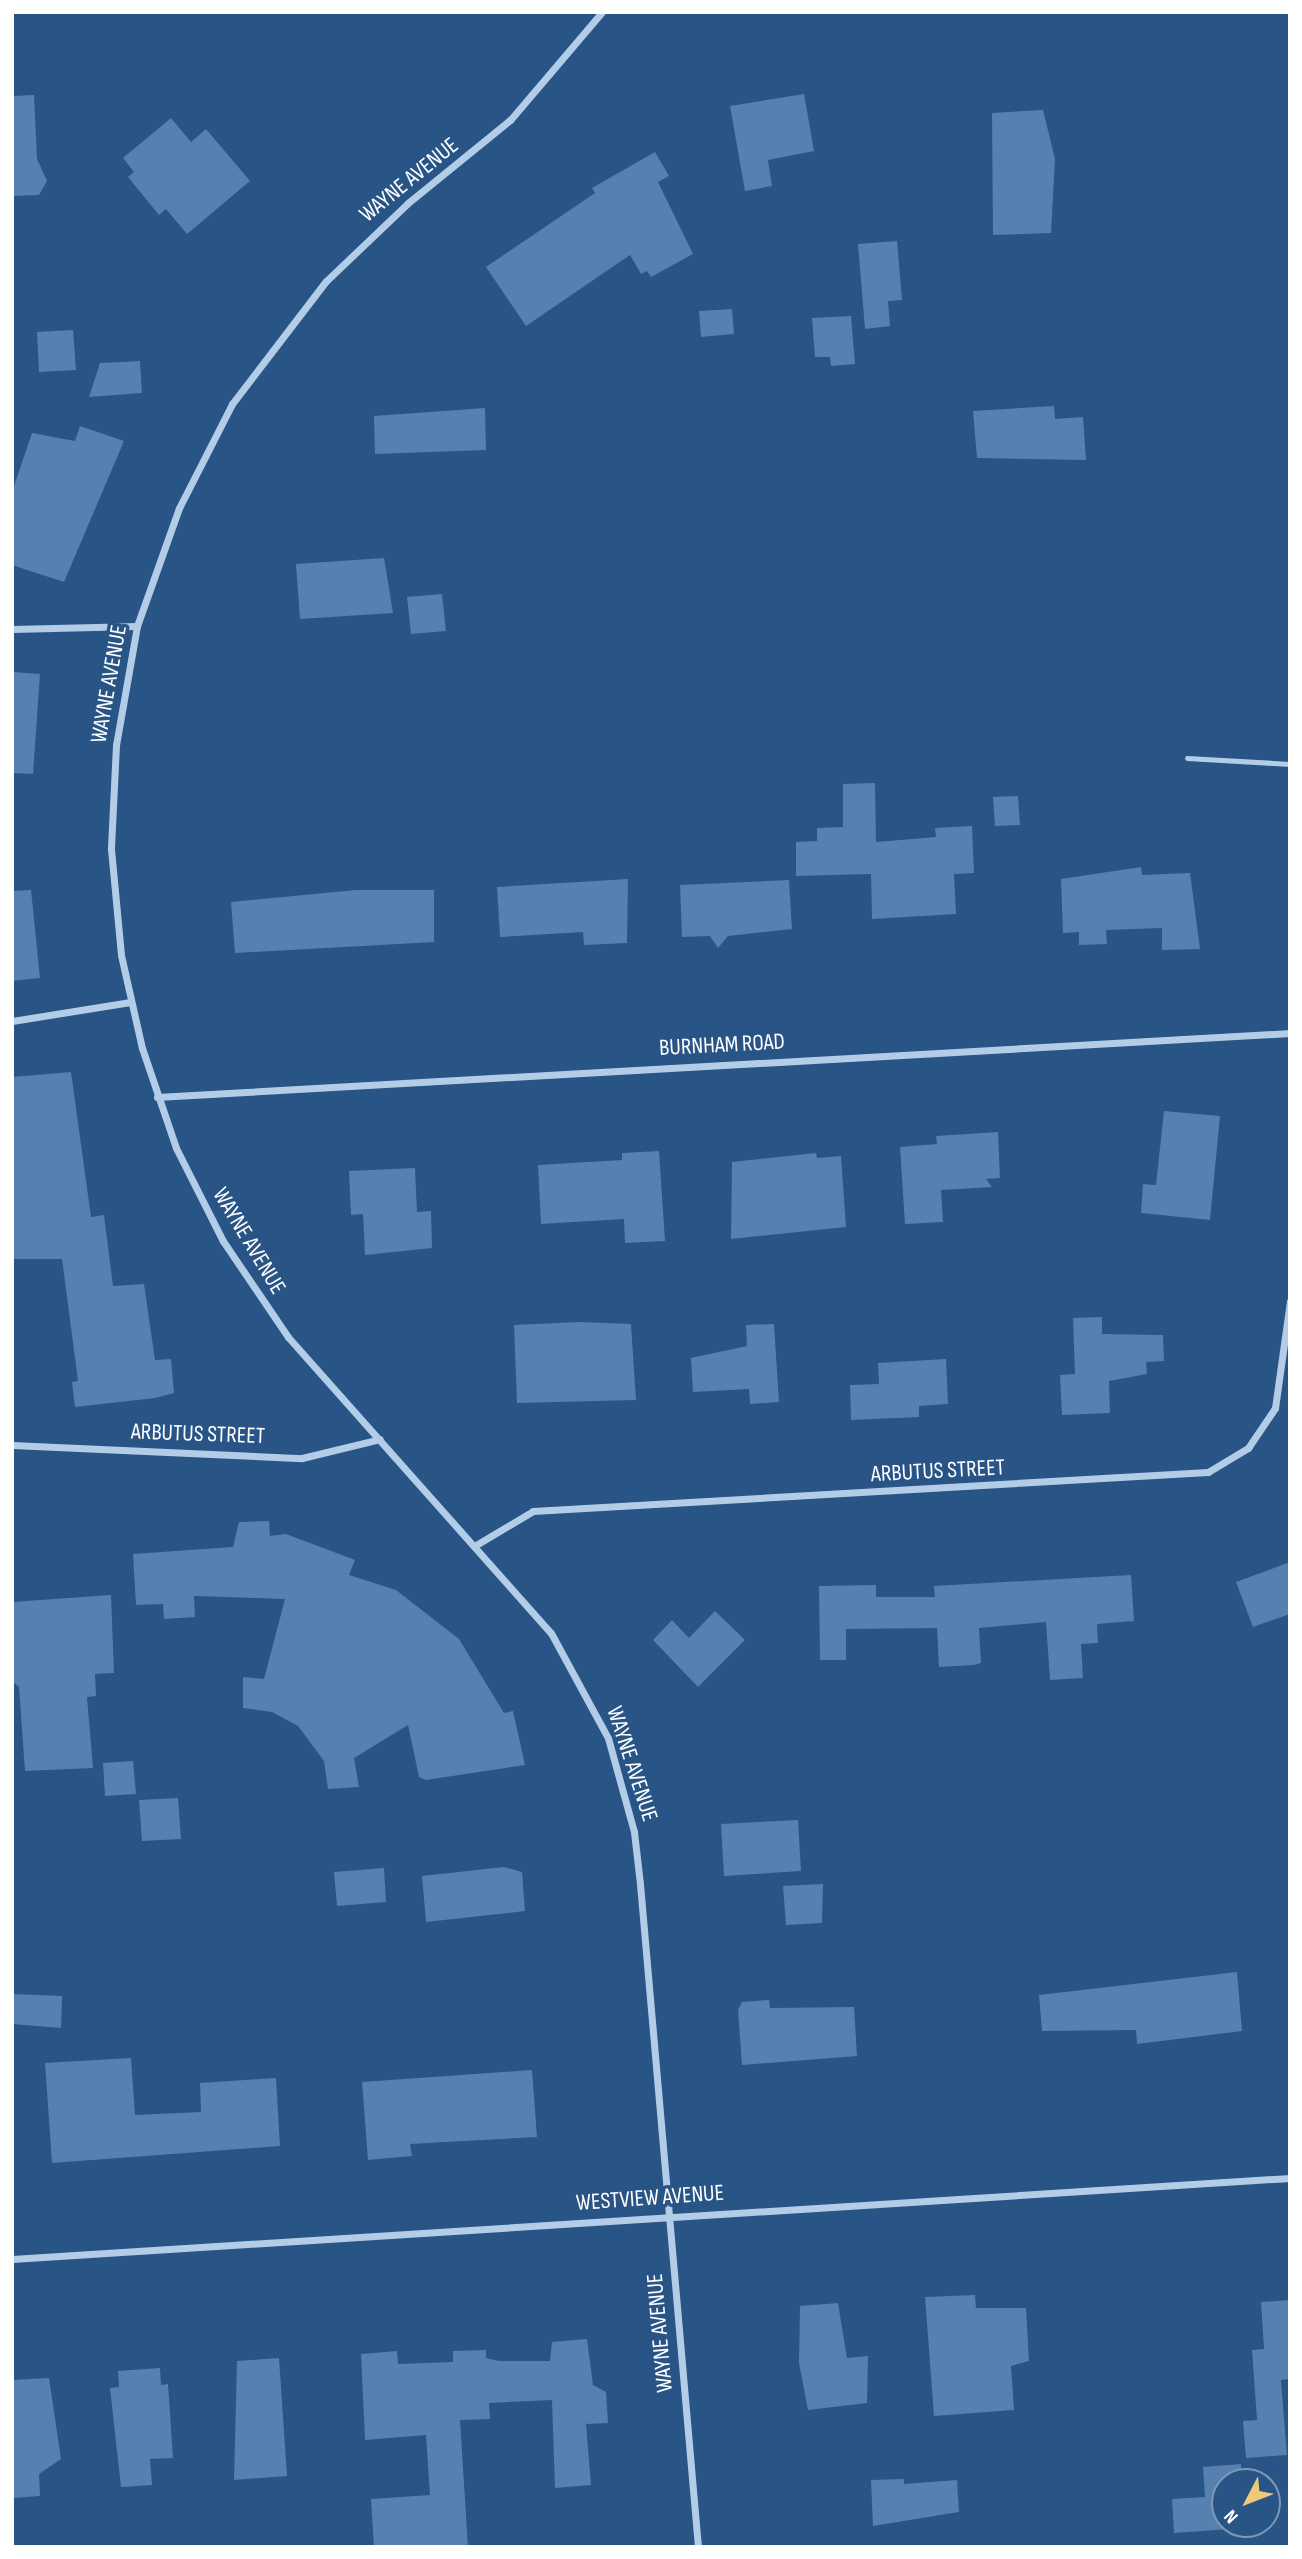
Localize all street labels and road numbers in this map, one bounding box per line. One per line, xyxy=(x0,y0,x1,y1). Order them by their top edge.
street label: WAYNE AVENUE xyxy=(354,132,464,228)
street label: WAYNE AVENUE xyxy=(85,623,133,745)
street label: BURNHAM ROAD xyxy=(659,1028,785,1062)
street label: WAYNE AVENUE xyxy=(206,1183,292,1299)
street label: ARBUTUS STREET xyxy=(130,1418,266,1450)
street label: ARBUTUS STREET xyxy=(870,1454,1006,1488)
street label: WAYNE AVENUE xyxy=(600,1703,664,1825)
street label: WESTVIEW AVENUE xyxy=(575,2179,725,2217)
street label: WAYNE AVENUE xyxy=(641,2272,679,2394)

